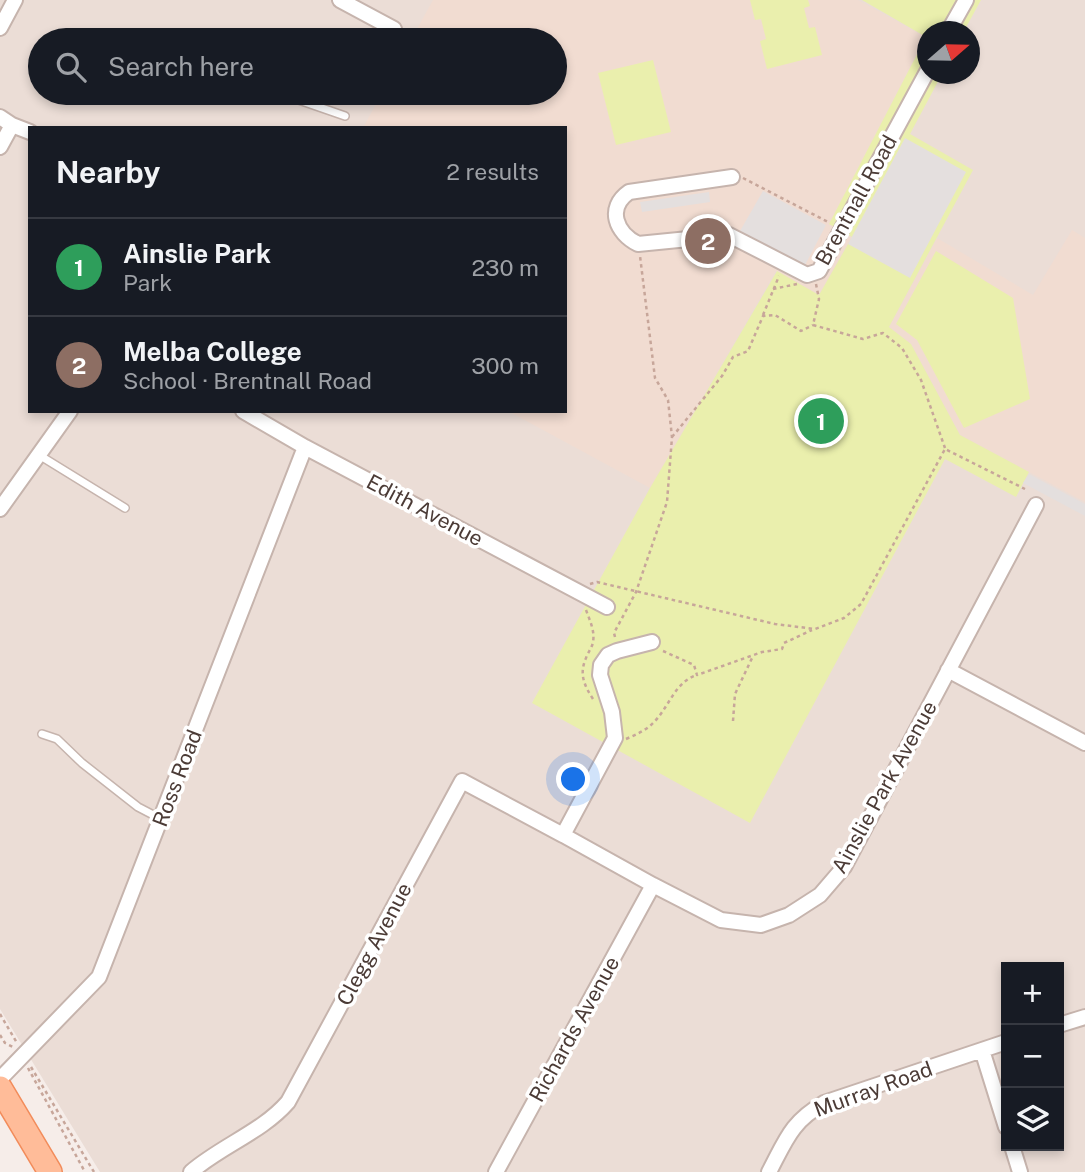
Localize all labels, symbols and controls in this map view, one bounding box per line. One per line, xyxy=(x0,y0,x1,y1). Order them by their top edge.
north arrow xyxy=(917,21,980,84)
search box xyxy=(28,28,567,105)
icon: search xyxy=(52,48,90,86)
text: Search here xyxy=(108,51,254,82)
street label: Brentnall Road xyxy=(810,131,902,269)
text: Nearby xyxy=(56,154,160,190)
text: 2 results xyxy=(446,158,539,185)
pin: 2 xyxy=(685,215,731,267)
text: Ainslie Park xyxy=(123,238,271,269)
text: 1 xyxy=(74,254,84,281)
text: 230 m xyxy=(471,254,539,281)
text: Park xyxy=(123,269,172,296)
text: Melba College xyxy=(123,336,302,367)
text: 2 xyxy=(72,352,86,379)
text: 300 m xyxy=(471,352,539,379)
text: School · Brentnall Road xyxy=(123,367,372,394)
pin: 1 xyxy=(798,395,844,447)
street label: Edith Avenue xyxy=(363,469,487,551)
street label: Ainslie Park Avenue xyxy=(826,696,942,878)
street label: Ross Road xyxy=(147,726,207,830)
your location xyxy=(556,762,590,796)
street label: Clegg Avenue xyxy=(331,878,417,1010)
street label: Richards Avenue xyxy=(524,952,624,1106)
map controls xyxy=(1001,962,1064,1151)
button: + xyxy=(1001,962,1064,1025)
button: − xyxy=(1001,1025,1064,1088)
street label: Murray Road xyxy=(810,1056,936,1122)
button: layers xyxy=(1001,1088,1064,1151)

